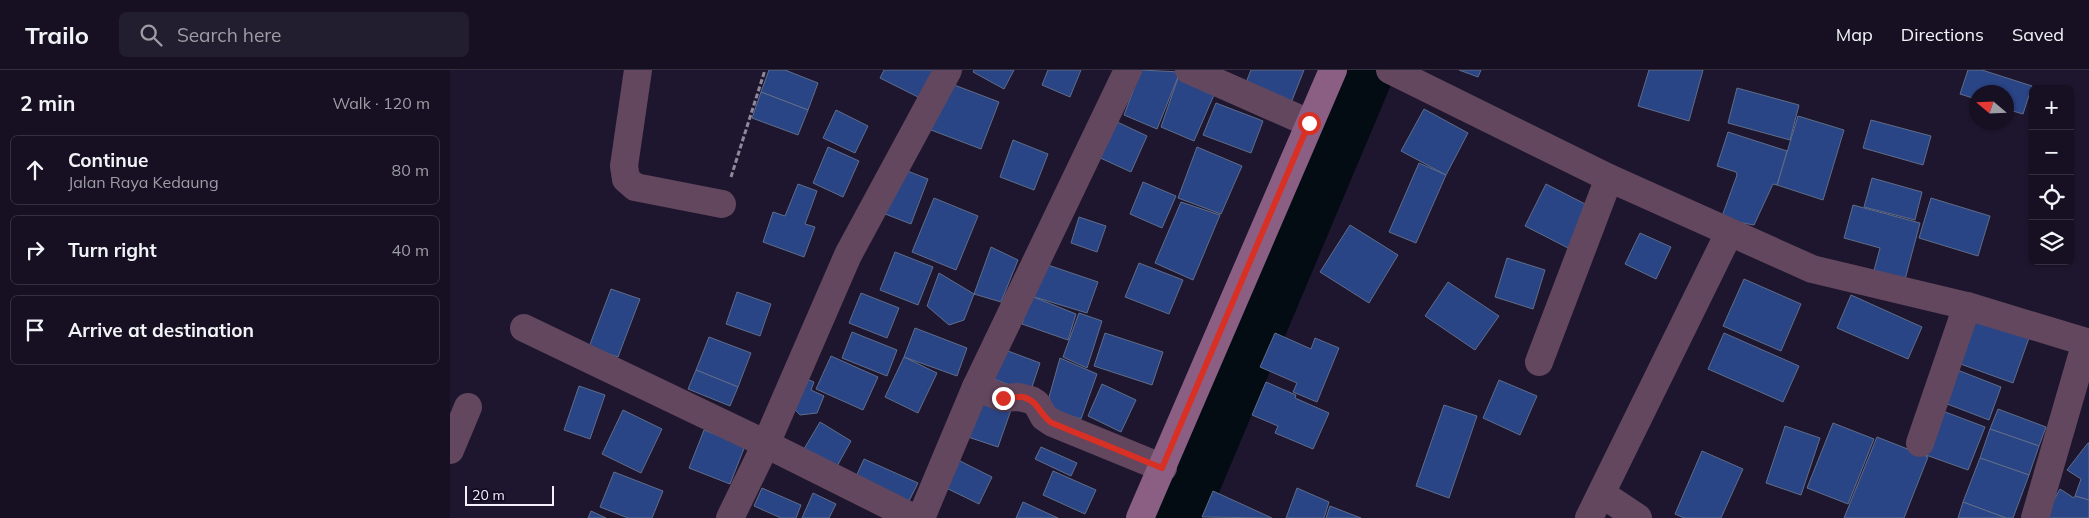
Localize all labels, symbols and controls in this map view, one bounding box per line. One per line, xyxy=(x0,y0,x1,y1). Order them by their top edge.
search box xyxy=(119,12,469,57)
text: Trailo xyxy=(25,20,89,50)
icon: search xyxy=(137,21,165,49)
text: Search here xyxy=(177,23,281,47)
text: Map xyxy=(1836,23,1873,46)
text: Directions xyxy=(1901,23,1984,46)
text: Saved xyxy=(2012,23,2064,46)
north arrow xyxy=(1969,85,2014,130)
map controls xyxy=(2029,85,2074,265)
button: + xyxy=(2029,85,2074,130)
text: 2 min xyxy=(20,90,75,116)
text: Walk · 120 m xyxy=(332,93,430,113)
route start xyxy=(1298,112,1321,135)
button: − xyxy=(2029,130,2074,175)
text: Continue xyxy=(68,148,148,172)
icon: ahead xyxy=(21,156,49,184)
text: 80 m xyxy=(392,160,429,180)
text: Jalan Raya Kedaung xyxy=(68,172,219,192)
button: locate xyxy=(2029,175,2074,220)
button: layers xyxy=(2029,220,2074,265)
icon: right xyxy=(21,236,49,264)
text: Turn right xyxy=(68,238,157,262)
text: 40 m xyxy=(392,240,429,260)
icon: arrive xyxy=(21,316,49,344)
text: Arrive at destination xyxy=(68,318,254,342)
route end xyxy=(992,387,1015,410)
scale bar xyxy=(465,483,554,506)
text: 20 m xyxy=(472,486,505,504)

